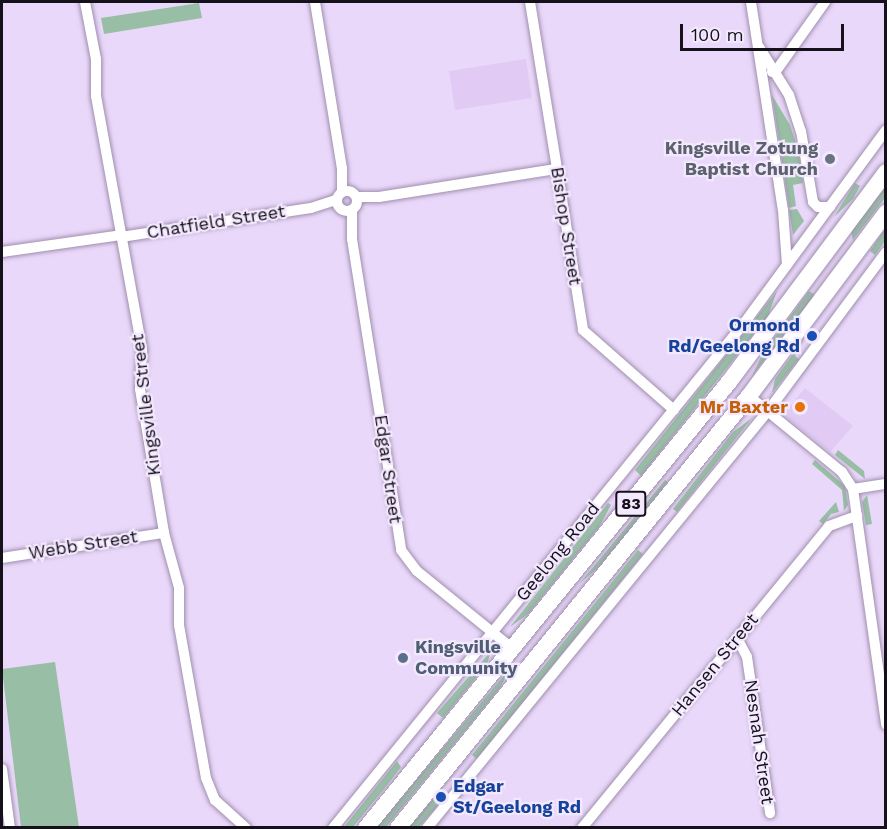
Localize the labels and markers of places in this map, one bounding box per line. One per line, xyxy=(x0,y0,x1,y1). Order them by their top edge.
place label: Kingsville Zotung Baptist Church xyxy=(665,138,818,180)
marker: Kingsville Zotung Baptist Church xyxy=(823,152,837,166)
place label: Ormond Rd/Geelong Rd xyxy=(668,315,800,358)
marker: Ormond Rd/Geelong Rd xyxy=(805,329,819,343)
place label: Mr Baxter xyxy=(699,396,788,418)
marker: Mr Baxter xyxy=(793,400,807,414)
place label: Kingsville Community xyxy=(415,637,517,680)
marker: Kingsville Community xyxy=(396,651,410,665)
place label: Edgar St/Geelong Rd xyxy=(453,776,581,818)
marker: Edgar St/Geelong Rd xyxy=(434,790,448,804)

